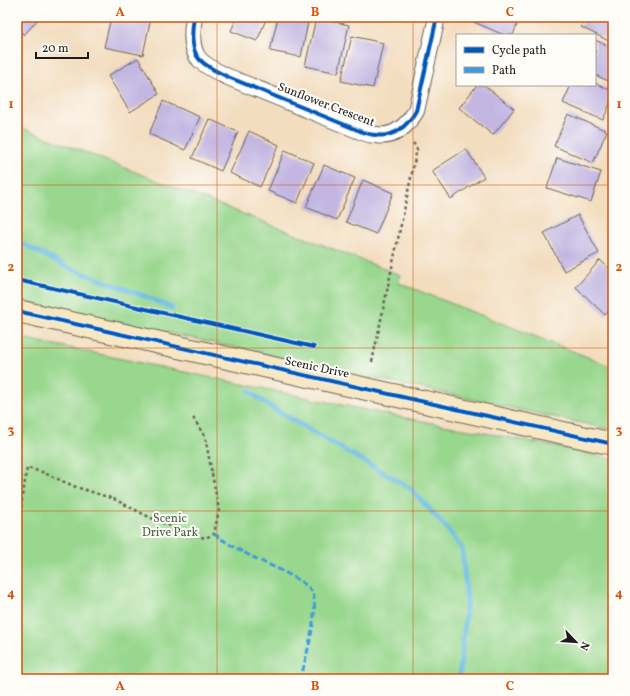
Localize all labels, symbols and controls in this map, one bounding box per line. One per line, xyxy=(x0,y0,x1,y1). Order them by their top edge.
text: A xyxy=(115,4,125,22)
text: B xyxy=(311,4,320,22)
text: C xyxy=(506,4,514,22)
scale bar xyxy=(36,34,88,60)
legend xyxy=(456,34,596,86)
text: 20 m xyxy=(42,41,69,57)
text: Cycle path xyxy=(492,43,547,59)
text: Path xyxy=(492,63,516,79)
street label: Sunflower Crescent xyxy=(275,79,377,131)
text: 1 xyxy=(8,96,14,114)
text: 1 xyxy=(616,96,622,114)
text: 2 xyxy=(8,259,15,277)
text: 2 xyxy=(616,259,623,277)
street label: Scenic Drive xyxy=(283,353,351,383)
text: 3 xyxy=(8,422,15,440)
text: 3 xyxy=(616,422,623,440)
park label: Scenic Drive Park xyxy=(142,511,199,541)
text: 4 xyxy=(7,585,15,603)
text: 4 xyxy=(615,585,623,603)
north arrow xyxy=(556,622,596,662)
text: N xyxy=(575,639,592,652)
text: A xyxy=(115,678,125,696)
text: B xyxy=(311,678,320,696)
text: C xyxy=(506,678,514,696)

